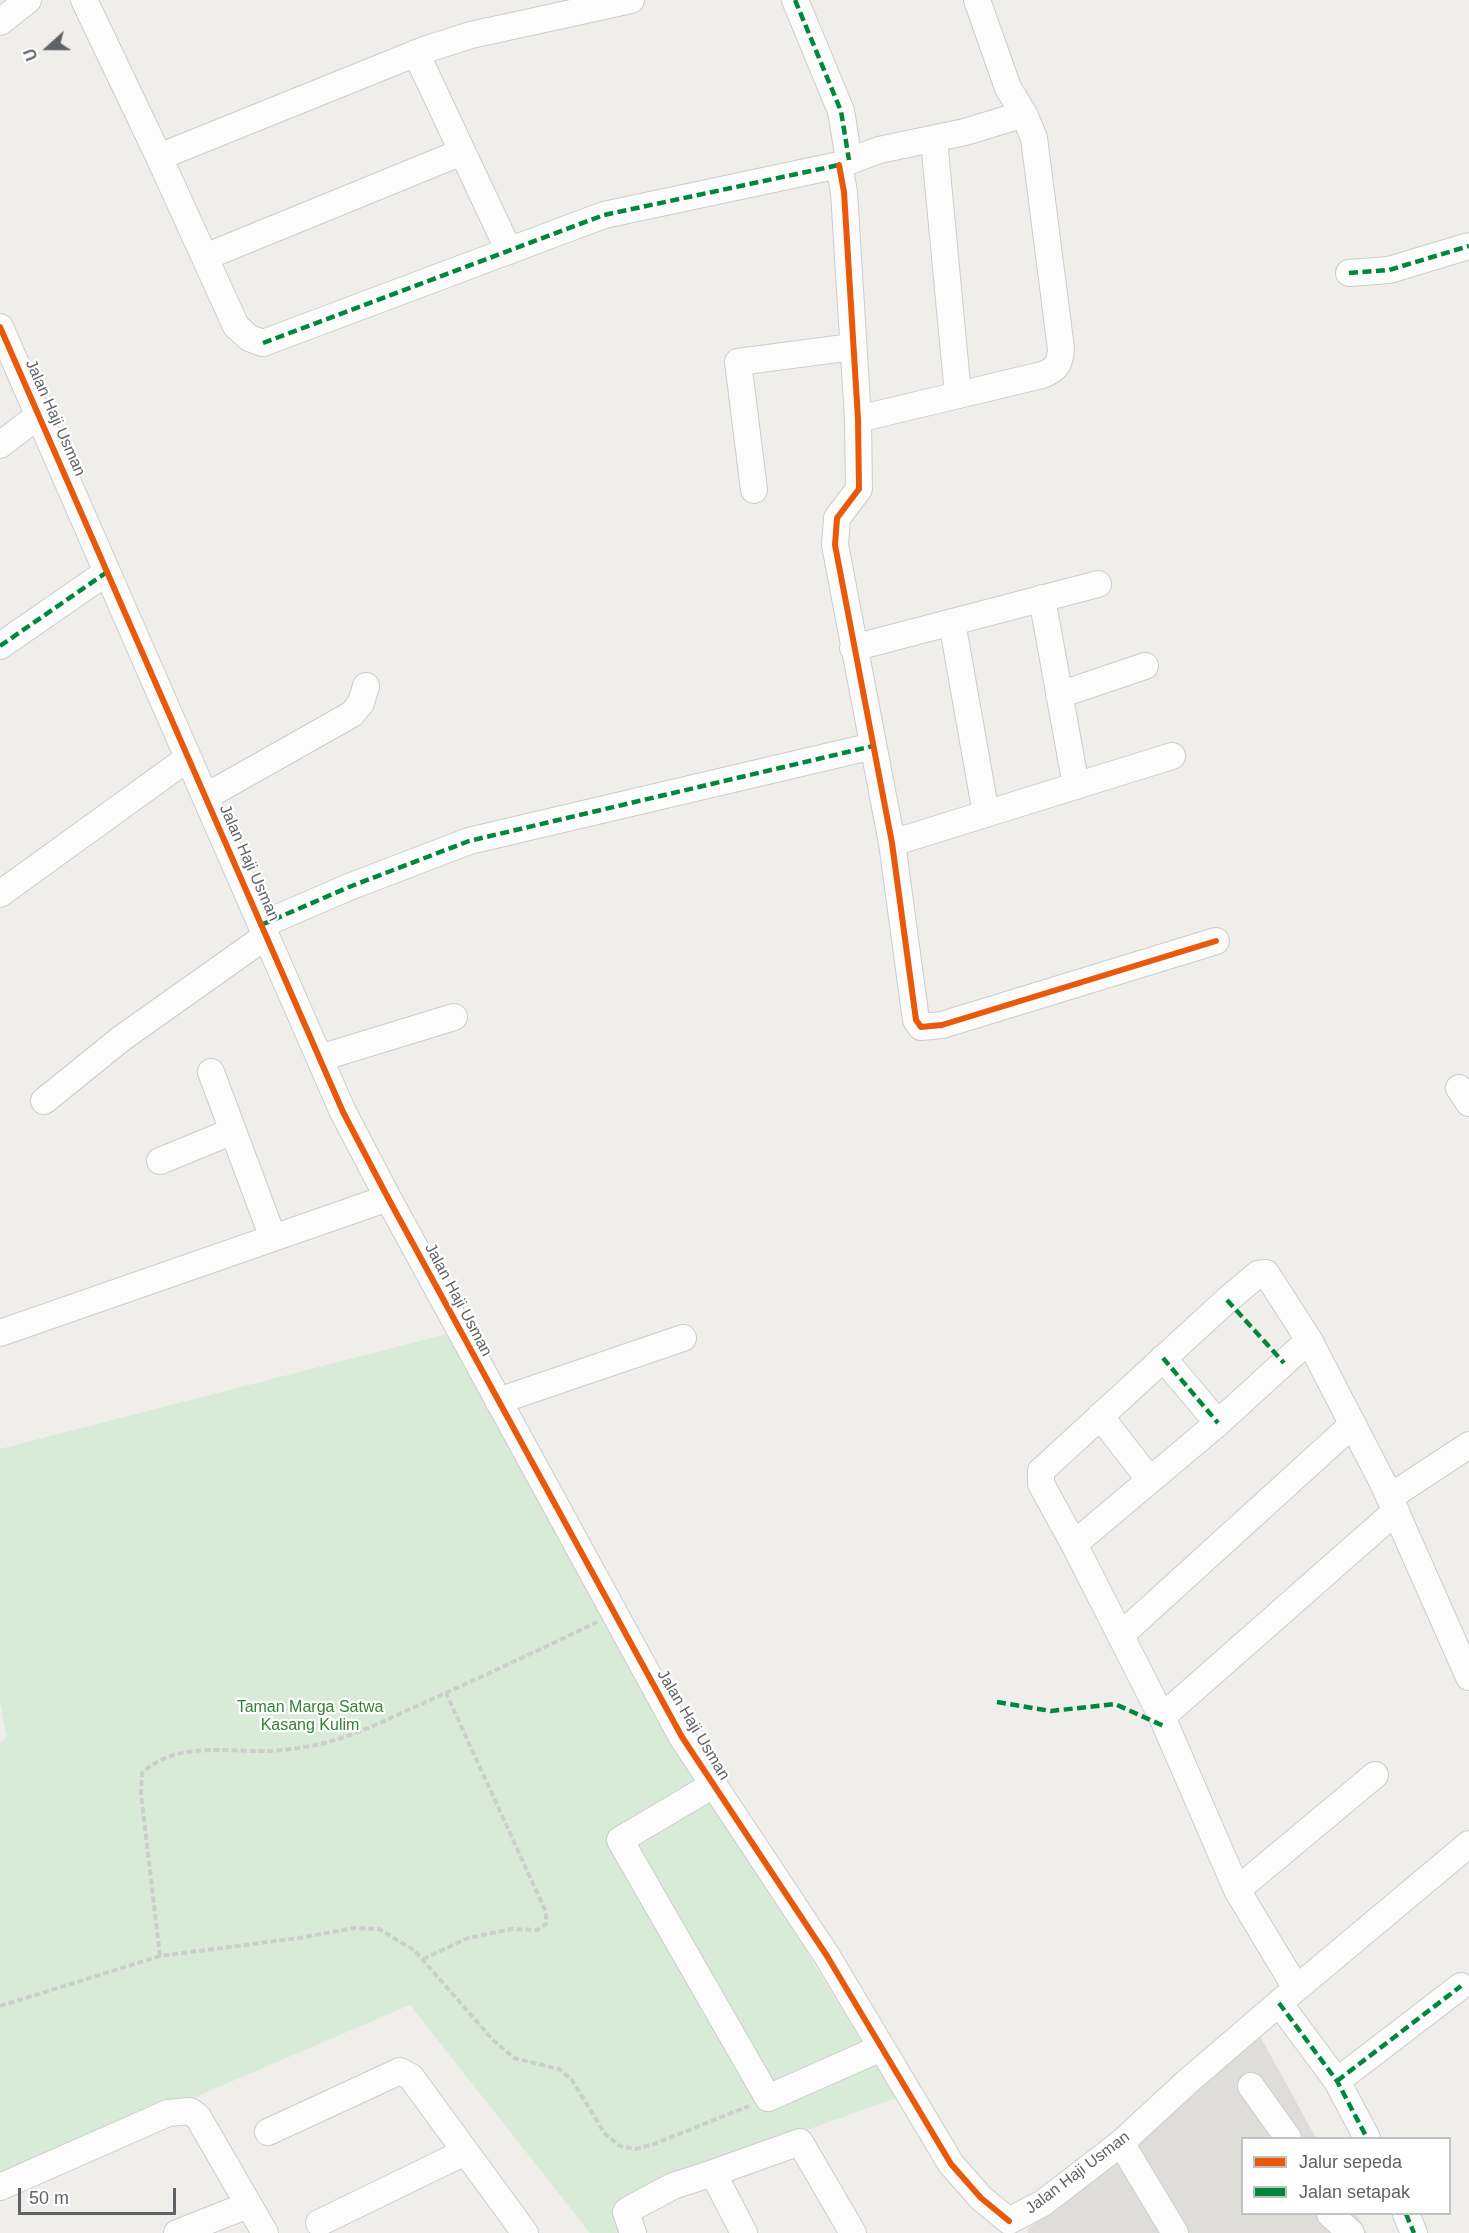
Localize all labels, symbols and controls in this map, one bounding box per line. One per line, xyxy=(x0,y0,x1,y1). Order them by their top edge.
north arrow xyxy=(18,18,78,78)
text: U xyxy=(21,46,41,63)
street label: Jalan Haji Usman xyxy=(21,357,89,479)
street label: Jalan Haji Usman xyxy=(215,802,283,924)
street label: Jalan Haji Usman xyxy=(420,1240,496,1360)
street label: Jalan Haji Usman xyxy=(652,1666,734,1784)
park label: Taman Marga Satwa Kasang Kulim xyxy=(237,1698,383,1736)
street label: Jalan Haji Usman xyxy=(1022,2128,1134,2218)
legend xyxy=(1241,2137,1451,2215)
text: Jalur sepeda xyxy=(1299,2152,1402,2172)
scale bar xyxy=(21,2176,178,2214)
text: Jalan setapak xyxy=(1299,2182,1410,2202)
text: 50 m xyxy=(29,2188,69,2208)

